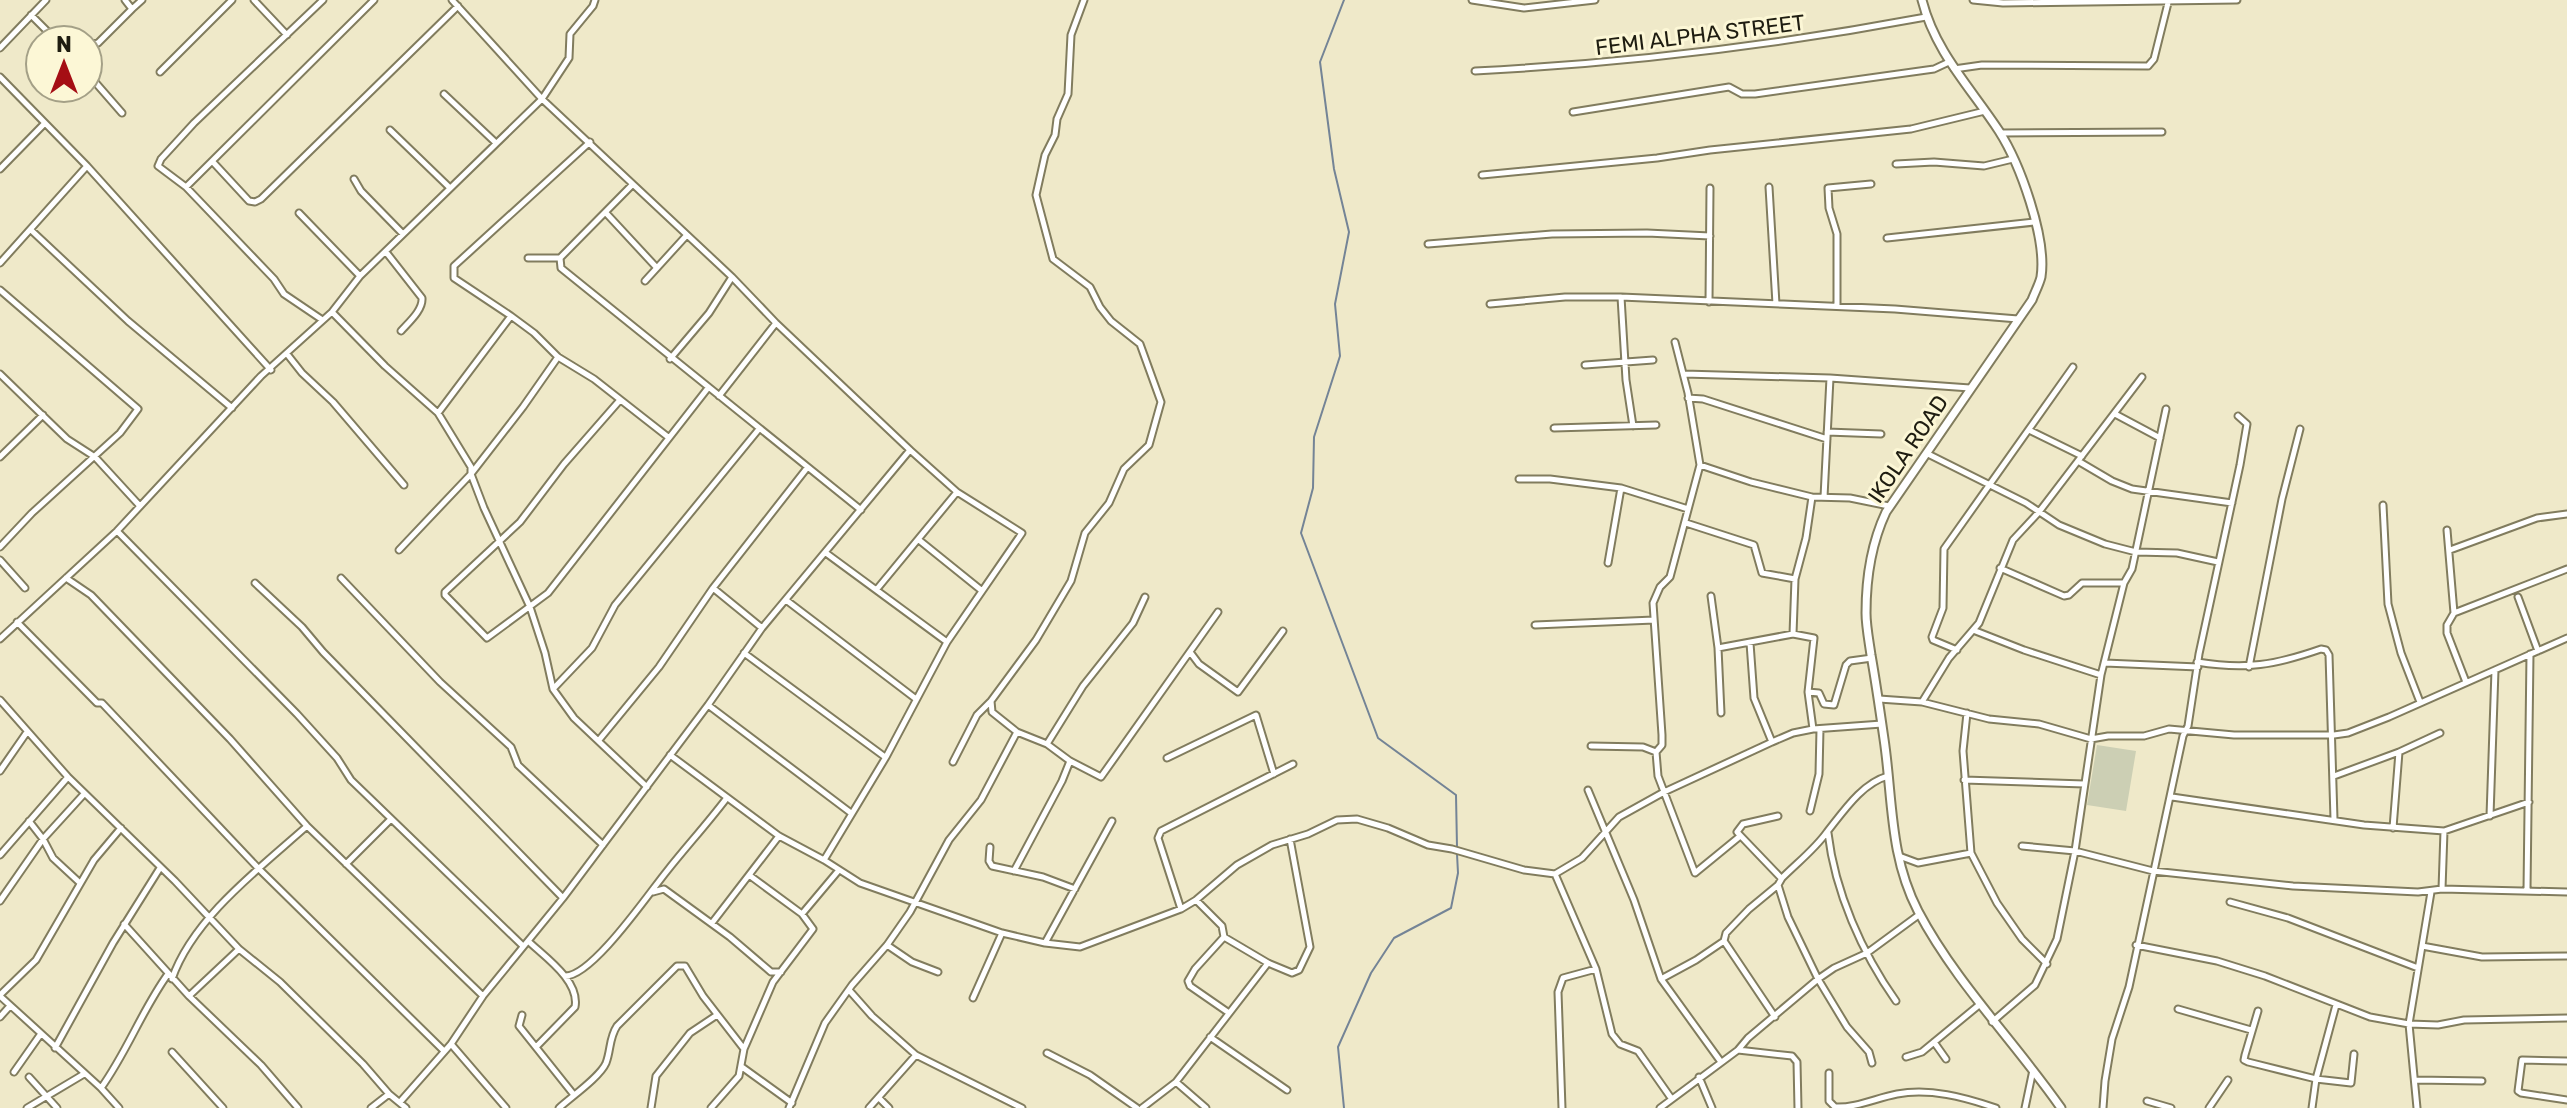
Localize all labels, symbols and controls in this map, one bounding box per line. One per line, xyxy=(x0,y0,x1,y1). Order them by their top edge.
street label: FEMI ALPHA STREET xyxy=(1594,9,1807,61)
north arrow xyxy=(24,24,104,104)
text: N xyxy=(56,31,72,58)
street label: IKOLA ROAD xyxy=(1862,390,1954,508)

